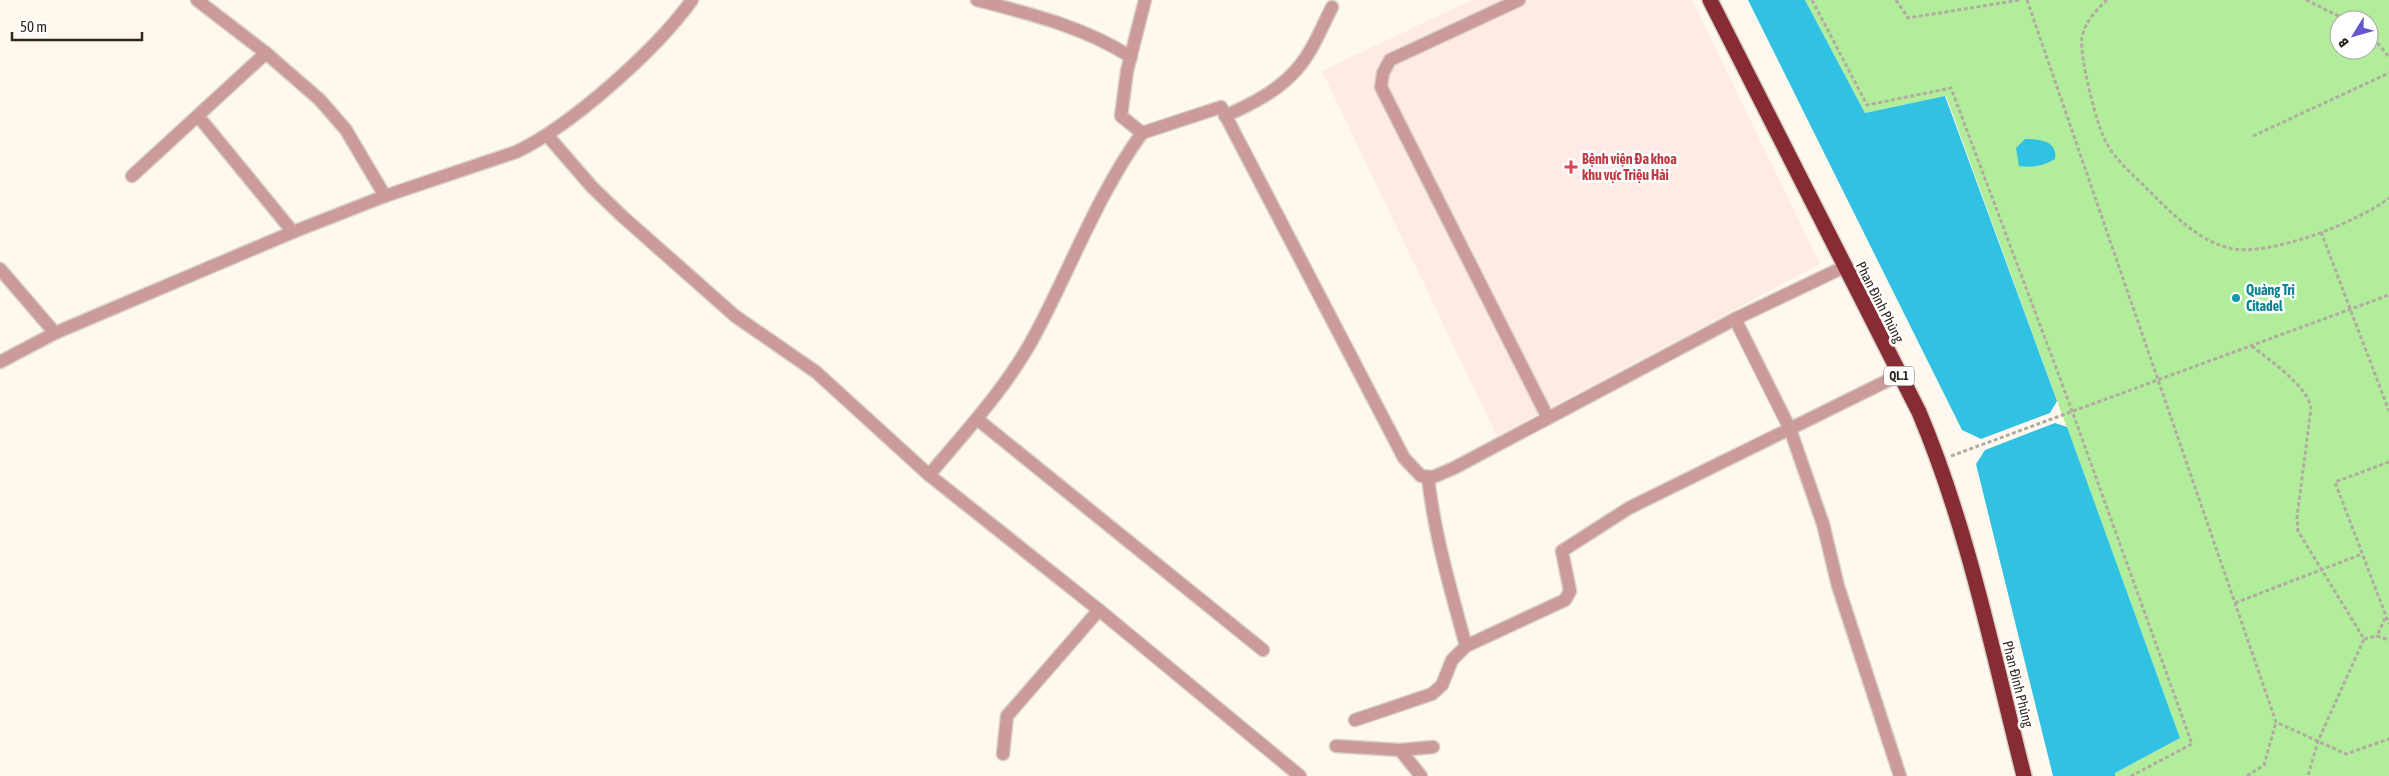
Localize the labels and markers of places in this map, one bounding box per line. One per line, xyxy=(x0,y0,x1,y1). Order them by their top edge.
place label: Bệnh viện Đa khoa khu vực Triệu Hải xyxy=(1582,151,1677,183)
marker: Bệnh viện Đa khoa khu vực Triệu Hải xyxy=(1564,160,1578,174)
place label: Quảng Trị Citadel xyxy=(2246,282,2295,314)
marker: Quảng Trị Citadel xyxy=(2230,292,2242,304)

